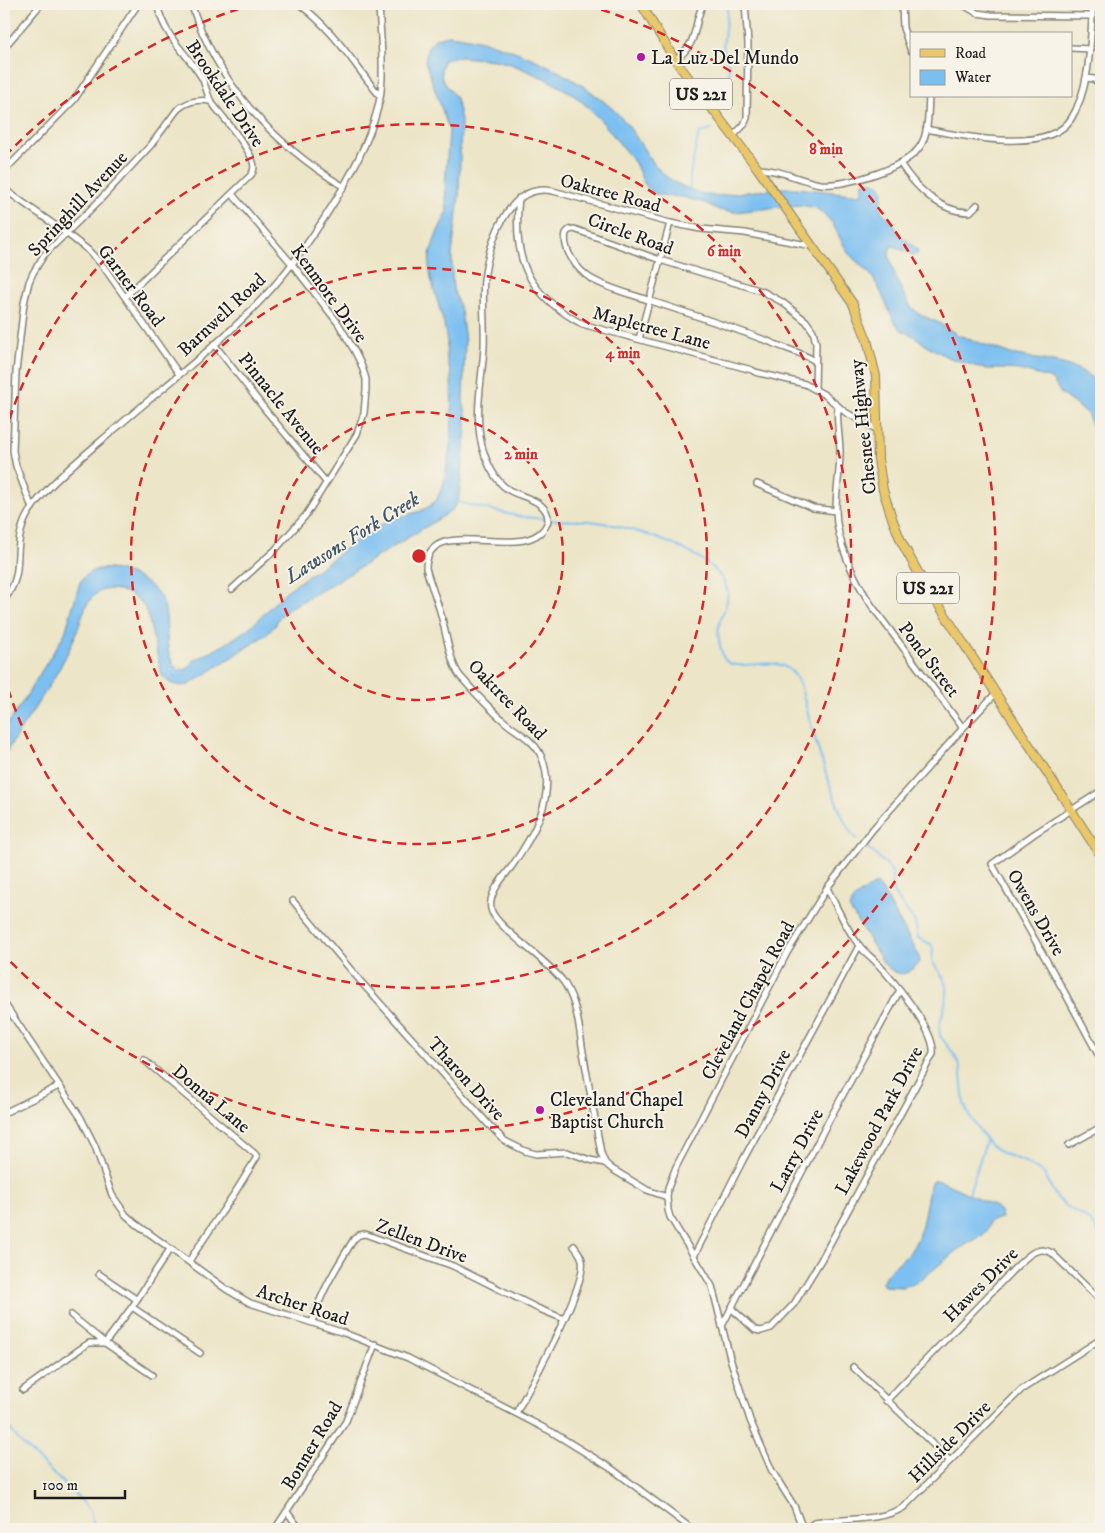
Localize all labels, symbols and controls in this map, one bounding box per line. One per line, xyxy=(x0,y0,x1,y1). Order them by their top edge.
legend xyxy=(910,32,1072,98)
street label: Brookdale Drive xyxy=(181,36,269,152)
text: Road xyxy=(955,44,987,63)
place label: La Luz Del Mundo xyxy=(651,47,799,70)
marker: La Luz Del Mundo xyxy=(635,51,647,63)
text: Water xyxy=(954,68,991,87)
road number: US 221 xyxy=(670,78,732,110)
text: 8 min xyxy=(809,140,843,159)
street label: Springhill Avenue xyxy=(23,146,133,261)
street label: Oaktree Road xyxy=(558,169,664,218)
street label: Circle Road xyxy=(584,208,677,261)
street label: Garner Road xyxy=(93,240,169,332)
street label: Kenmore Drive xyxy=(285,240,372,348)
text: 6 min xyxy=(707,242,741,261)
street label: Barnwell Road xyxy=(173,268,271,362)
street label: Mapletree Lane xyxy=(590,302,713,355)
text: 4 min xyxy=(605,344,641,363)
street label: Pinnacle Avenue xyxy=(233,348,329,460)
street label: Chesnee Highway xyxy=(845,357,882,495)
text: 2 min xyxy=(504,445,538,464)
water label: Lawsons Fork Creek xyxy=(280,487,425,590)
centre of rings xyxy=(410,547,428,565)
road number: US 221 xyxy=(897,572,959,604)
street label: Pond Street xyxy=(893,618,965,702)
street label: Oaktree Road xyxy=(463,655,551,746)
street label: Owens Drive xyxy=(1002,865,1070,960)
street label: Cleveland Chapel Road xyxy=(697,917,800,1084)
street label: Tharon Drive xyxy=(422,1032,510,1126)
street label: Lakewood Park Drive xyxy=(830,1042,928,1199)
street label: Danny Drive xyxy=(730,1045,796,1142)
street label: Donna Lane xyxy=(167,1060,255,1139)
place label: Cleveland Chapel Baptist Church xyxy=(550,1089,684,1134)
marker: Cleveland Chapel Baptist Church xyxy=(534,1104,546,1116)
street label: Larry Drive xyxy=(766,1105,829,1196)
street label: Zellen Drive xyxy=(373,1214,470,1269)
street label: Hawes Drive xyxy=(939,1243,1023,1327)
street label: Archer Road xyxy=(254,1280,352,1331)
street label: Hillside Drive xyxy=(904,1396,996,1488)
street label: Bonner Road xyxy=(277,1397,348,1494)
scale bar xyxy=(35,1468,125,1500)
text: 100 m xyxy=(42,1476,78,1495)

